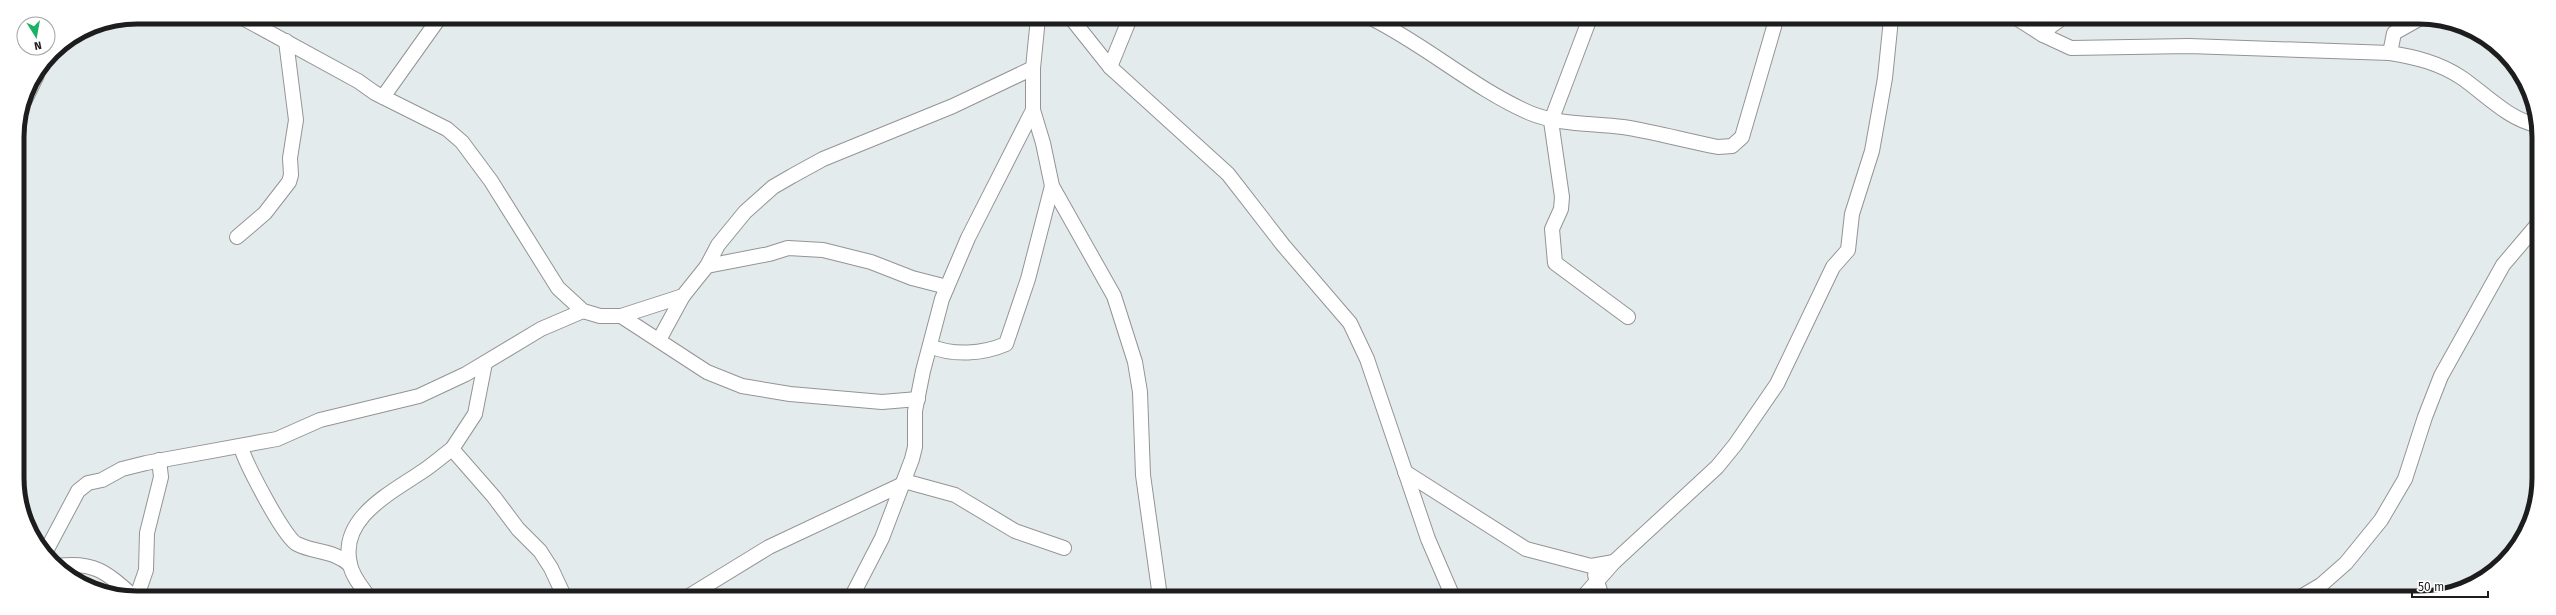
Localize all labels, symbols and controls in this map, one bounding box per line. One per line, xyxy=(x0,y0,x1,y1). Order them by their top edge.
north arrow xyxy=(16,16,56,56)
text: N xyxy=(33,38,43,52)
scale bar xyxy=(2412,573,2488,599)
text: 50 m xyxy=(2418,580,2444,594)

